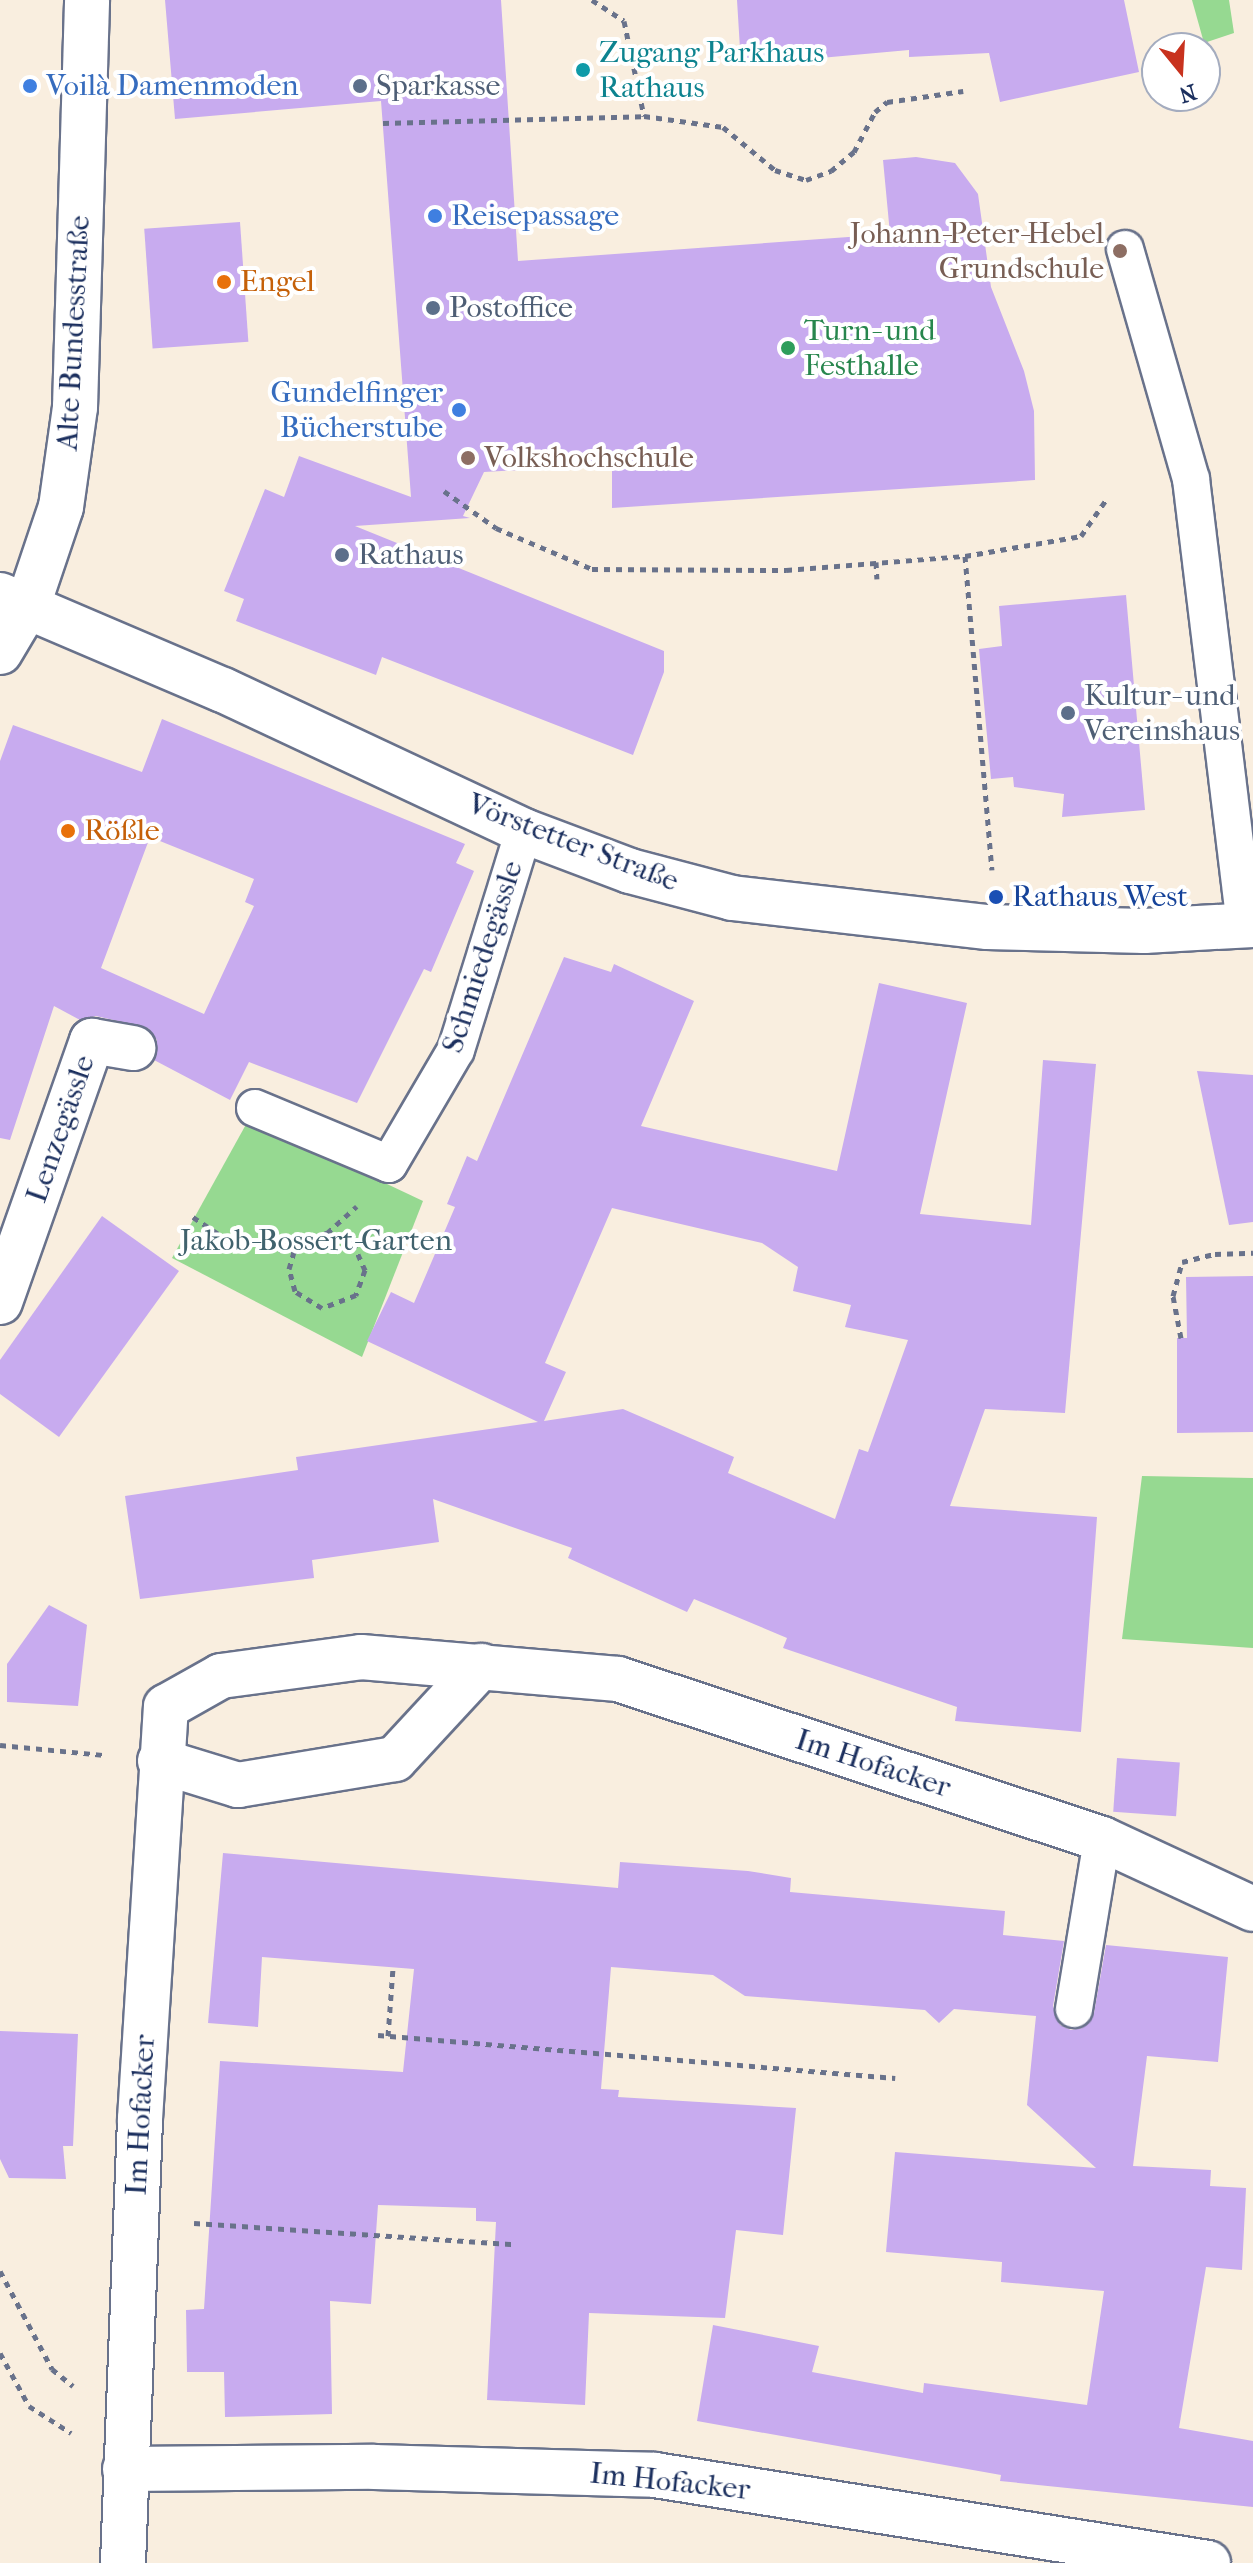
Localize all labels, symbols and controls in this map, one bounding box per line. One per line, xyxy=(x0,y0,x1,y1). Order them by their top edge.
north arrow xyxy=(1141,32,1221,112)
place label: Zugang Parkhaus Rathaus xyxy=(599,35,824,106)
marker: Zugang Parkhaus Rathaus xyxy=(574,61,592,79)
place label: Voilà Damenmoden xyxy=(46,68,299,104)
place label: Sparkasse xyxy=(376,68,500,104)
marker: Voilà Damenmoden xyxy=(21,77,39,95)
marker: Sparkasse xyxy=(351,77,369,95)
text: N xyxy=(1176,78,1200,108)
place label: Reisepassage xyxy=(451,198,619,234)
marker: Reisepassage xyxy=(426,207,444,225)
street label: Alte Bundesstraße xyxy=(50,215,98,451)
place label: Johann-Peter-Hebel Grundschule xyxy=(850,216,1104,286)
marker: Johann-Peter-Hebel Grundschule xyxy=(1111,242,1129,260)
place label: Engel xyxy=(240,264,315,300)
marker: Engel xyxy=(215,273,233,291)
place label: Postoffice xyxy=(449,290,573,326)
marker: Postoffice xyxy=(424,299,442,317)
place label: Turn- und Festhalle xyxy=(804,313,935,384)
marker: Turn- und Festhalle xyxy=(779,339,797,357)
place label: Gundelfinger Bücherstube xyxy=(270,375,443,446)
marker: Gundelfinger Bücherstube xyxy=(450,401,468,419)
place label: Volkshochschule xyxy=(484,440,694,476)
marker: Volkshochschule xyxy=(459,449,477,467)
place label: Rathaus xyxy=(358,537,463,573)
marker: Rathaus xyxy=(333,546,351,564)
place label: Kultur- und Vereinshaus xyxy=(1084,678,1240,748)
marker: Kultur- und Vereinshaus xyxy=(1059,704,1077,722)
street label: Vörstetter Straße xyxy=(463,786,683,900)
place label: Rößle xyxy=(84,813,160,849)
marker: Rößle xyxy=(59,822,77,840)
street label: Schmiedegässle xyxy=(435,856,531,1058)
place label: Rathaus West xyxy=(1012,879,1188,915)
marker: Rathaus West xyxy=(987,888,1005,906)
street label: Lenzegässle xyxy=(19,1051,103,1207)
park label: Jakob-Bossert-Garten xyxy=(180,1223,452,1259)
street label: Im Hofacker xyxy=(791,1722,955,1806)
street label: Im Hofacker xyxy=(119,2034,163,2196)
street label: Im Hofacker xyxy=(588,2456,752,2508)

